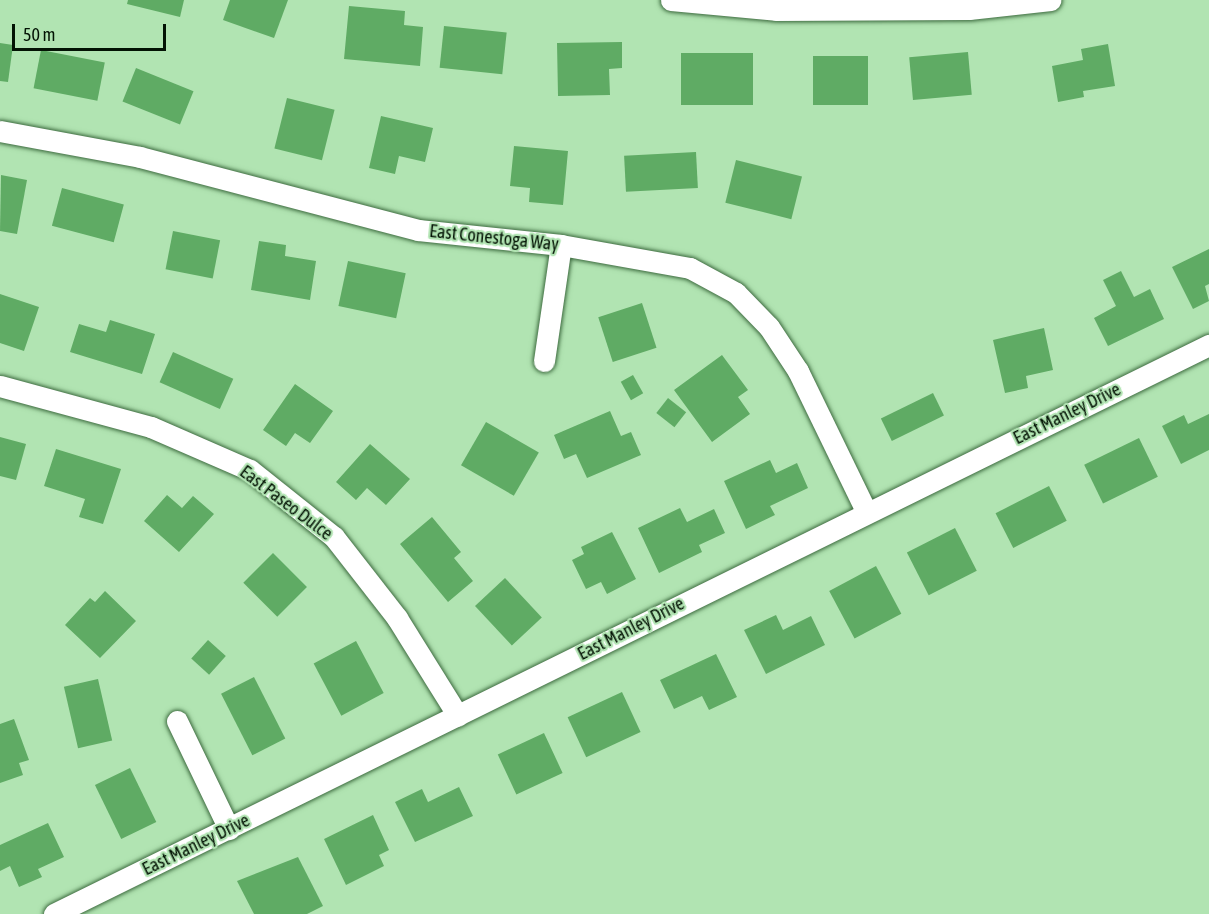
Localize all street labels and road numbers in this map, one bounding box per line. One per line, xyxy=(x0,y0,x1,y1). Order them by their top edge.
street label: East Conestoga Way xyxy=(428,220,560,256)
street label: East Manley Drive xyxy=(1010,379,1124,449)
street label: East Paseo Dulce xyxy=(235,461,337,545)
street label: East Manley Drive xyxy=(574,593,688,665)
street label: East Manley Drive xyxy=(139,810,253,880)

